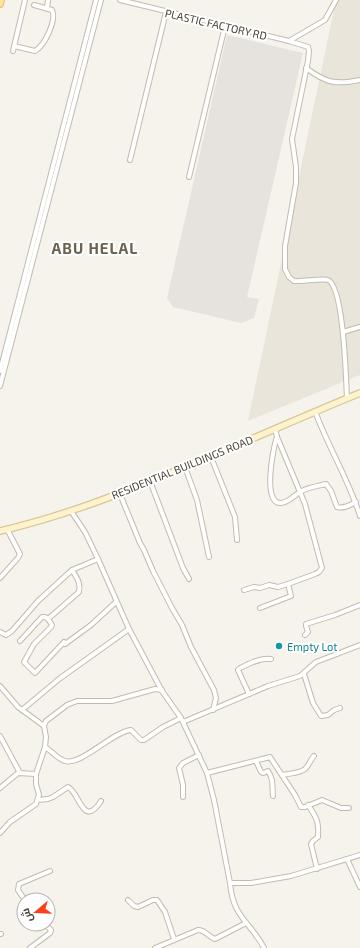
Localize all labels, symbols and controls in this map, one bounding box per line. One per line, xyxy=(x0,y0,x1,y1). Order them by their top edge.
street label: PLASTIC FACTORY RD xyxy=(164,6,268,42)
district label: ABU HELAL xyxy=(52,239,138,257)
street label: RESIDENTIAL BUILDINGS ROAD xyxy=(109,433,255,501)
place label: Empty Lot xyxy=(287,640,337,653)
marker: Empty Lot xyxy=(274,641,284,651)
north arrow xyxy=(16,892,56,932)
text: ش xyxy=(18,906,35,924)

